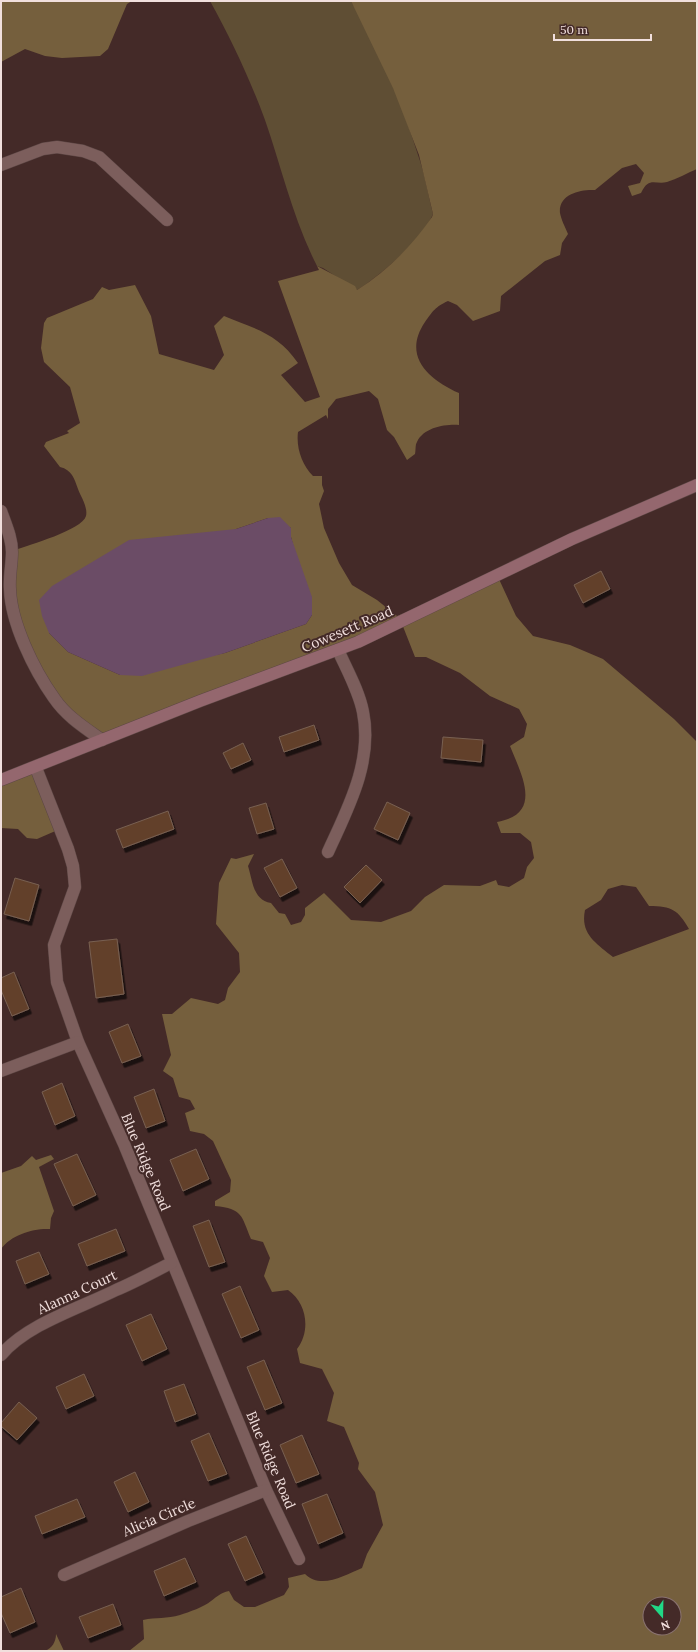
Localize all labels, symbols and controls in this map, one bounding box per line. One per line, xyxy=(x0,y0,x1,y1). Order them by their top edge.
scale bar xyxy=(554,16,651,42)
text: 50 m xyxy=(560,22,588,37)
street label: Cowesett Road xyxy=(299,602,395,656)
street label: Blue Ridge Road xyxy=(117,1110,175,1214)
street label: Alanna Court xyxy=(33,1266,120,1319)
street label: Blue Ridge Road xyxy=(242,1408,300,1512)
street label: Alicia Circle xyxy=(119,1493,198,1541)
north arrow xyxy=(642,1596,682,1636)
text: N xyxy=(659,1617,672,1634)

